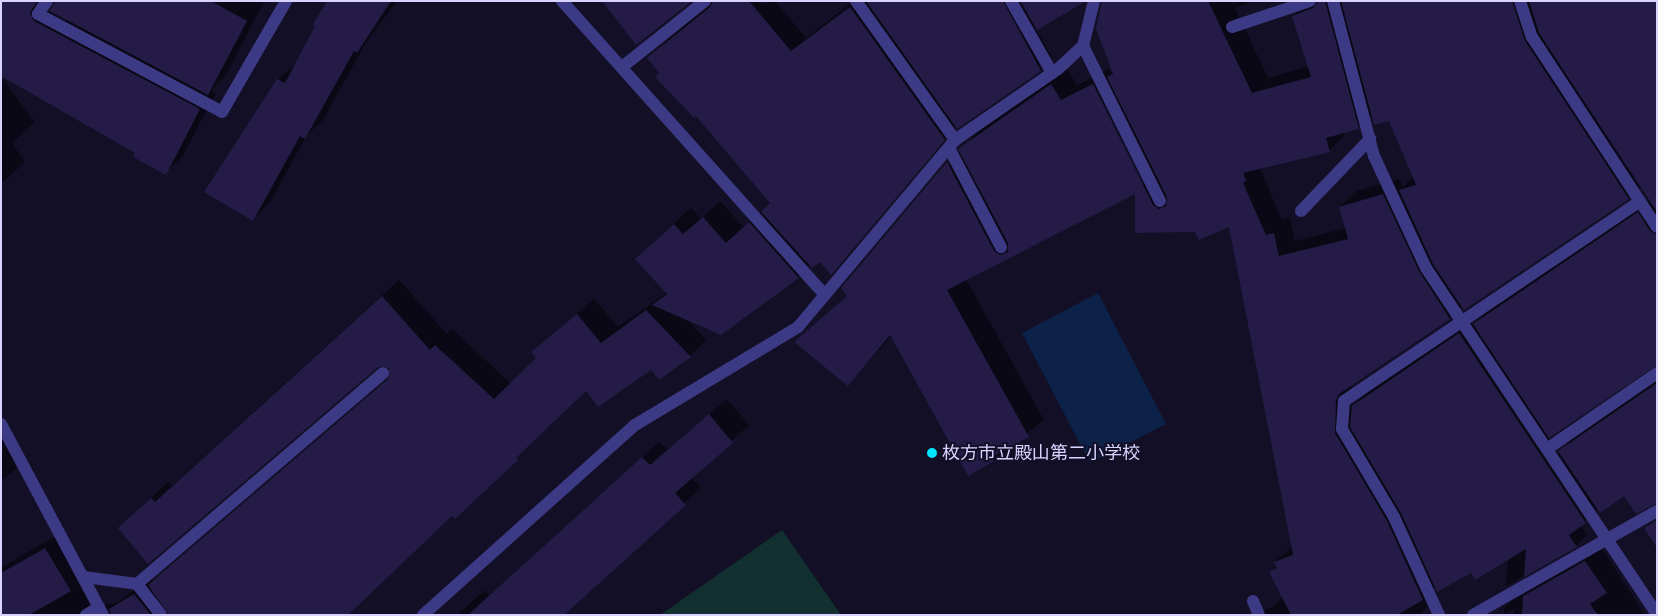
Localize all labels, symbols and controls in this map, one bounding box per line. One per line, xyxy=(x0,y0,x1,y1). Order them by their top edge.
place label: 枚方市立殿山第二小学校 xyxy=(942,442,1140,464)
marker: 枚方市立殿山第二小学校 xyxy=(926,447,938,459)

